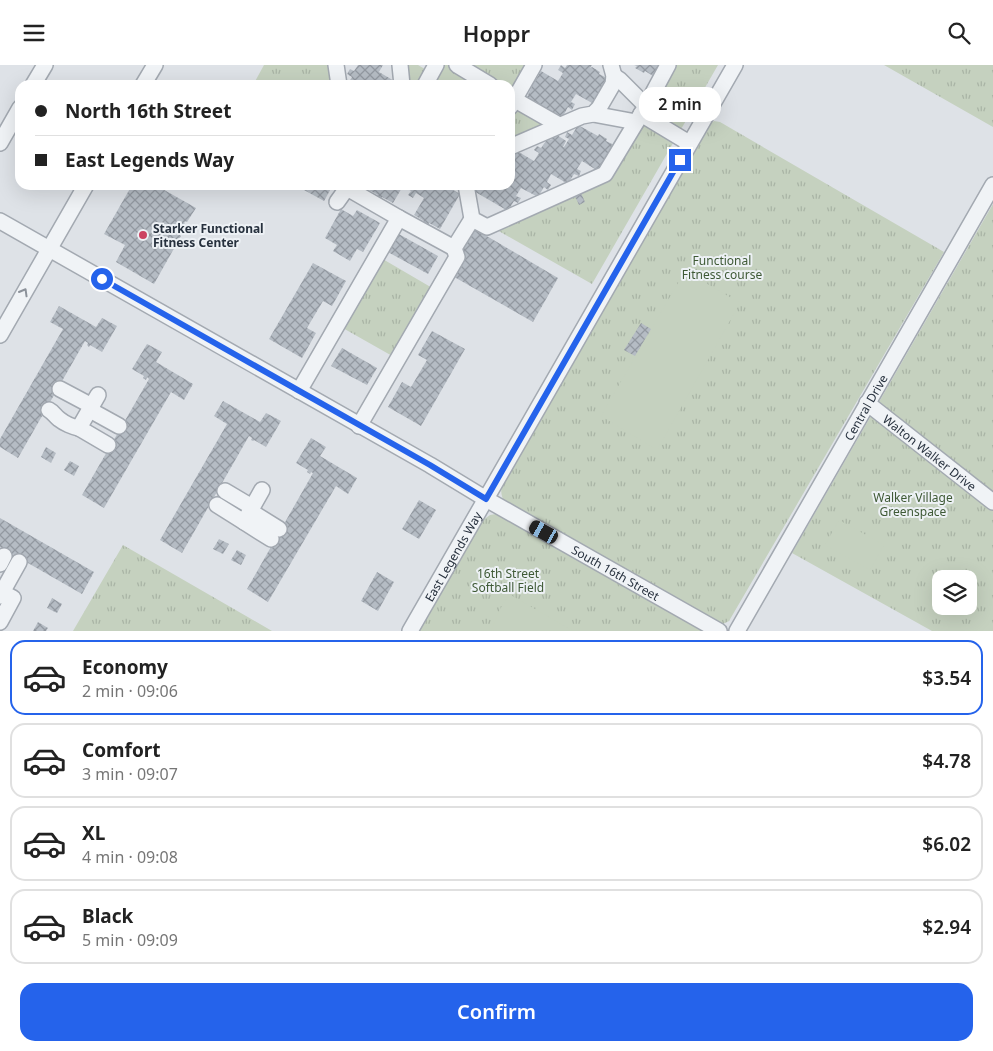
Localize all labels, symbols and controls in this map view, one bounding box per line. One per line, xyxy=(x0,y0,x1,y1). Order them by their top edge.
text: Hoppr xyxy=(463,18,530,48)
icon: menu xyxy=(20,19,48,47)
icon: search xyxy=(945,19,973,47)
callout: 2 min xyxy=(639,87,721,123)
text: 2 min xyxy=(658,93,702,115)
text: North 16th Street xyxy=(65,98,231,124)
text: East Legends Way xyxy=(65,147,234,173)
route end xyxy=(669,149,691,171)
place label: Starker Functional Fitness Center xyxy=(153,220,264,251)
marker: Starker Functional Fitness Center xyxy=(137,229,149,241)
park label: Functional Fitness course xyxy=(682,252,762,283)
route start xyxy=(91,268,113,290)
one-way arrow xyxy=(18,289,28,298)
street label: Central Drive xyxy=(840,371,891,443)
street label: Walton Walker Drive xyxy=(880,410,980,495)
park label: Walker Village Greenspace xyxy=(873,489,953,520)
street label: East Legends Way xyxy=(420,507,486,605)
car xyxy=(527,518,560,546)
street label: South 16th Street xyxy=(569,541,663,604)
park label: 16th Street Softball Field xyxy=(472,565,544,596)
map controls xyxy=(932,570,977,615)
button: layers xyxy=(932,570,977,615)
text: Economy xyxy=(82,654,168,680)
icon: car xyxy=(22,655,67,700)
text: $3.54 xyxy=(922,665,971,691)
text: 2 min · 09:06 xyxy=(82,680,178,702)
text: Comfort xyxy=(82,737,161,763)
icon: car xyxy=(22,738,67,783)
text: $4.78 xyxy=(922,748,971,774)
text: 3 min · 09:07 xyxy=(82,763,178,785)
text: XL xyxy=(82,820,105,846)
icon: car xyxy=(22,821,67,866)
text: $6.02 xyxy=(922,831,971,857)
text: 4 min · 09:08 xyxy=(82,846,178,868)
text: Black xyxy=(82,903,133,929)
icon: car xyxy=(22,904,67,949)
text: $2.94 xyxy=(922,914,971,940)
text: 5 min · 09:09 xyxy=(82,929,178,951)
button: Confirm xyxy=(20,983,973,1041)

